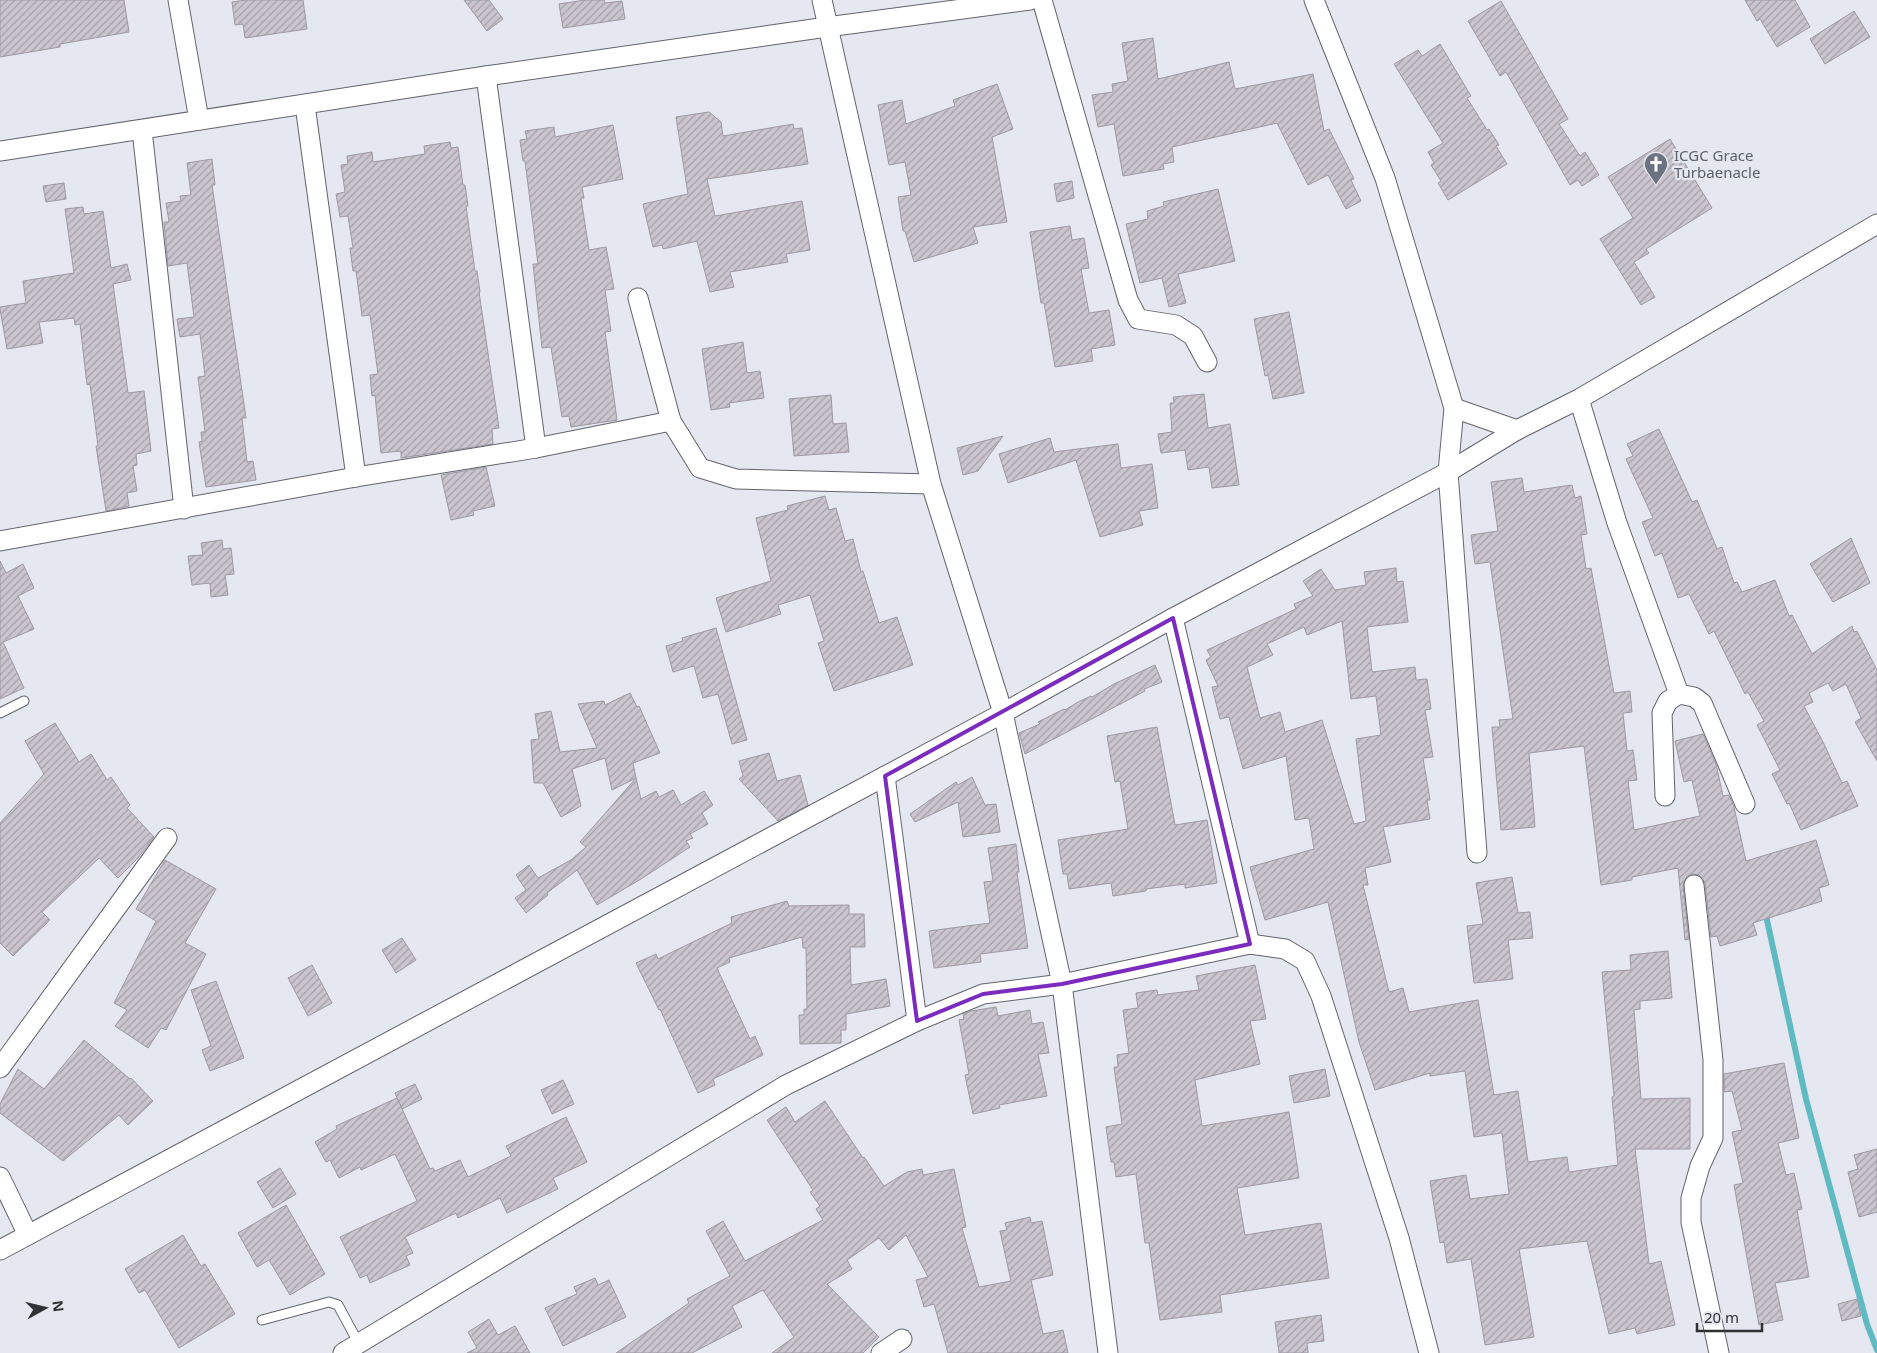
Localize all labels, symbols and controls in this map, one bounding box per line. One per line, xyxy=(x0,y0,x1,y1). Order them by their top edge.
place label: ICGC Grace Turbaenacle xyxy=(1674,145,1760,182)
church icon: ICGC Grace Turbaenacle xyxy=(1643,151,1669,185)
north arrow xyxy=(20,1283,70,1333)
text: N xyxy=(48,1299,69,1313)
scale bar xyxy=(1697,1300,1762,1332)
text: 20 m xyxy=(1704,1307,1739,1327)

